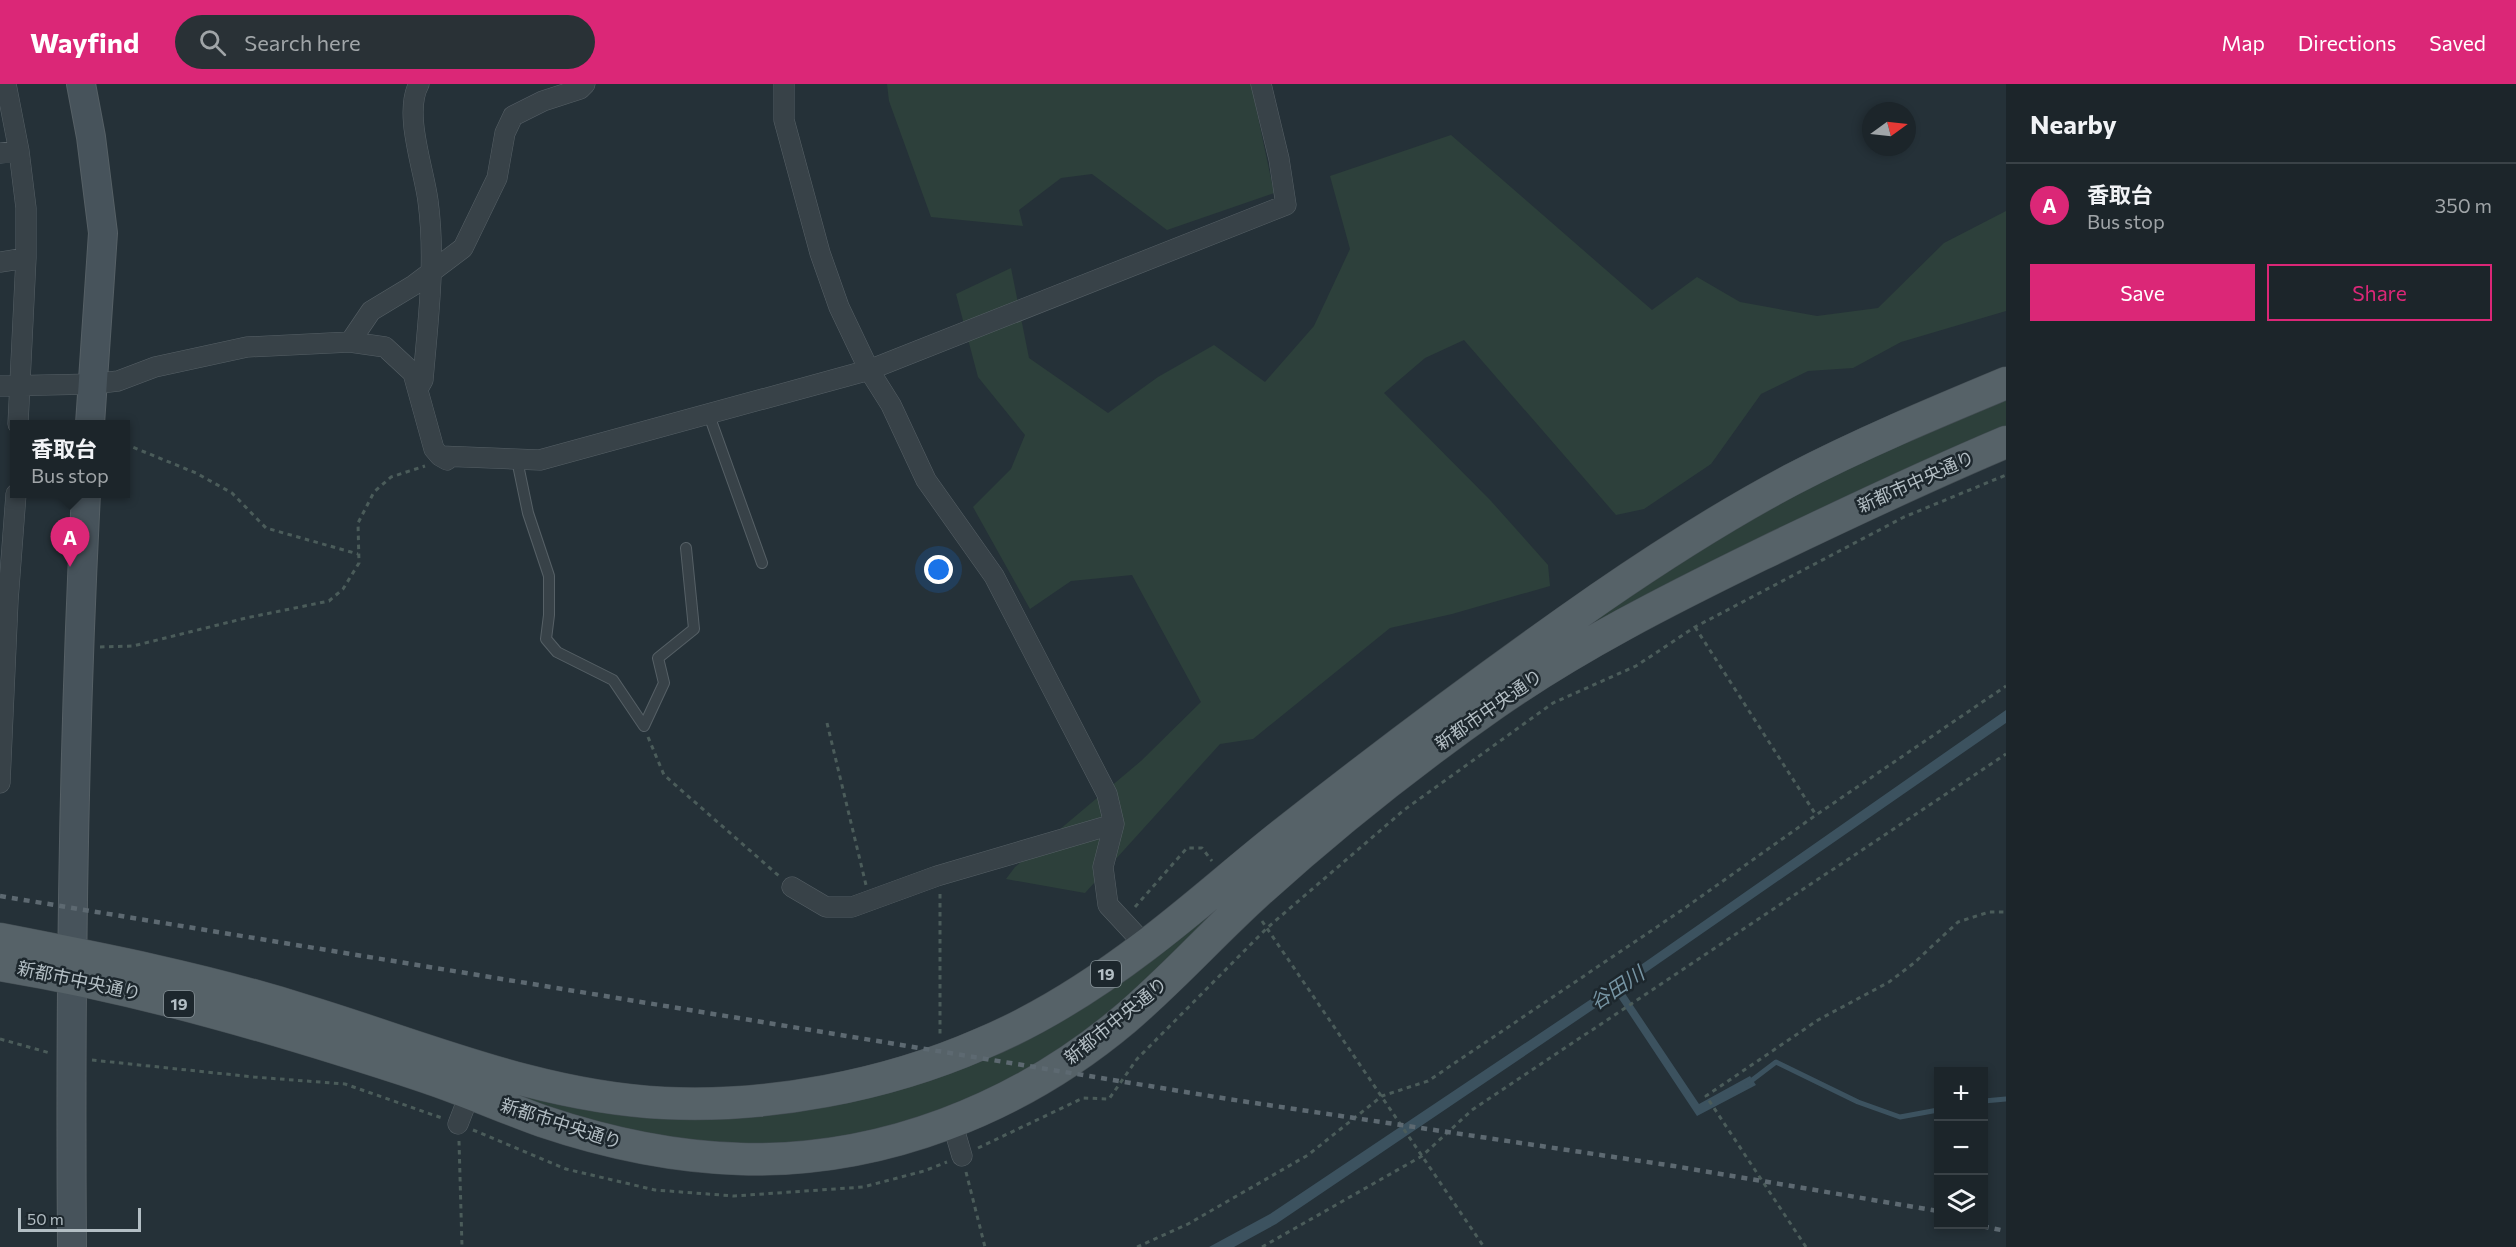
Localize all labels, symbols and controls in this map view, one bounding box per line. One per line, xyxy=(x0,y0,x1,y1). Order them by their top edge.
search box xyxy=(175,15,595,69)
text: Wayfind xyxy=(30,25,139,59)
icon: search xyxy=(196,26,229,59)
text: Search here xyxy=(244,29,361,56)
text: Map xyxy=(2222,30,2265,55)
text: Directions xyxy=(2298,30,2396,55)
text: Saved xyxy=(2429,30,2486,55)
north arrow xyxy=(1862,102,1916,156)
text: Nearby xyxy=(2030,108,2117,139)
text: 香取台 xyxy=(2087,181,2153,208)
text: A xyxy=(2042,193,2057,217)
text: 350 m xyxy=(2435,193,2492,217)
text: Bus stop xyxy=(2087,209,2165,233)
button: Save xyxy=(2030,264,2255,321)
button: Share xyxy=(2267,264,2492,321)
popup xyxy=(10,420,130,498)
text: 香取台 xyxy=(31,435,97,462)
street label: 新都市中央通り xyxy=(1854,445,1978,517)
text: Bus stop xyxy=(31,463,109,487)
pin: A xyxy=(50,518,90,567)
your location xyxy=(924,555,953,584)
street label: 新都市中央通り xyxy=(1431,664,1546,754)
street label: 新都市中央通り xyxy=(15,956,143,1004)
water label: 谷田川 xyxy=(1585,959,1650,1014)
road number: 19 xyxy=(1091,961,1121,987)
street label: 新都市中央通り xyxy=(1059,972,1171,1068)
road number: 19 xyxy=(164,991,194,1017)
map controls xyxy=(1934,1067,1988,1229)
button: + xyxy=(1934,1067,1988,1121)
street label: 新都市中央通り xyxy=(498,1093,625,1153)
button: − xyxy=(1934,1121,1988,1175)
button: layers xyxy=(1934,1175,1988,1229)
scale bar xyxy=(18,1205,141,1232)
text: 50 m xyxy=(27,1209,64,1228)

